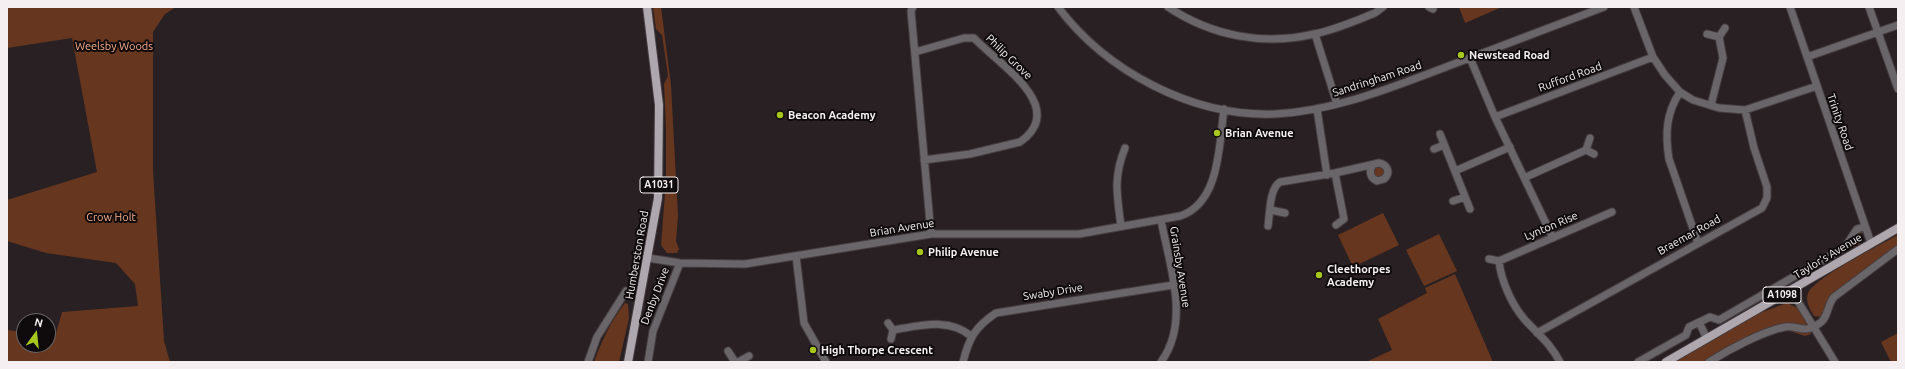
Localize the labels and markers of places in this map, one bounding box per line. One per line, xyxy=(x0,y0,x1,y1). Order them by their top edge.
place label: Newstead Road xyxy=(1469,48,1550,62)
marker: Newstead Road xyxy=(1456,50,1466,60)
place label: Beacon Academy xyxy=(788,108,875,122)
marker: Beacon Academy xyxy=(775,110,785,120)
place label: Brian Avenue xyxy=(1225,126,1294,140)
marker: Brian Avenue xyxy=(1212,128,1222,138)
place label: Philip Avenue xyxy=(928,245,999,259)
marker: Philip Avenue xyxy=(915,247,925,257)
place label: Cleethorpes Academy xyxy=(1327,262,1390,288)
marker: Cleethorpes Academy xyxy=(1314,270,1324,280)
place label: High Thorpe Crescent xyxy=(821,343,933,357)
marker: High Thorpe Crescent xyxy=(808,345,818,355)

